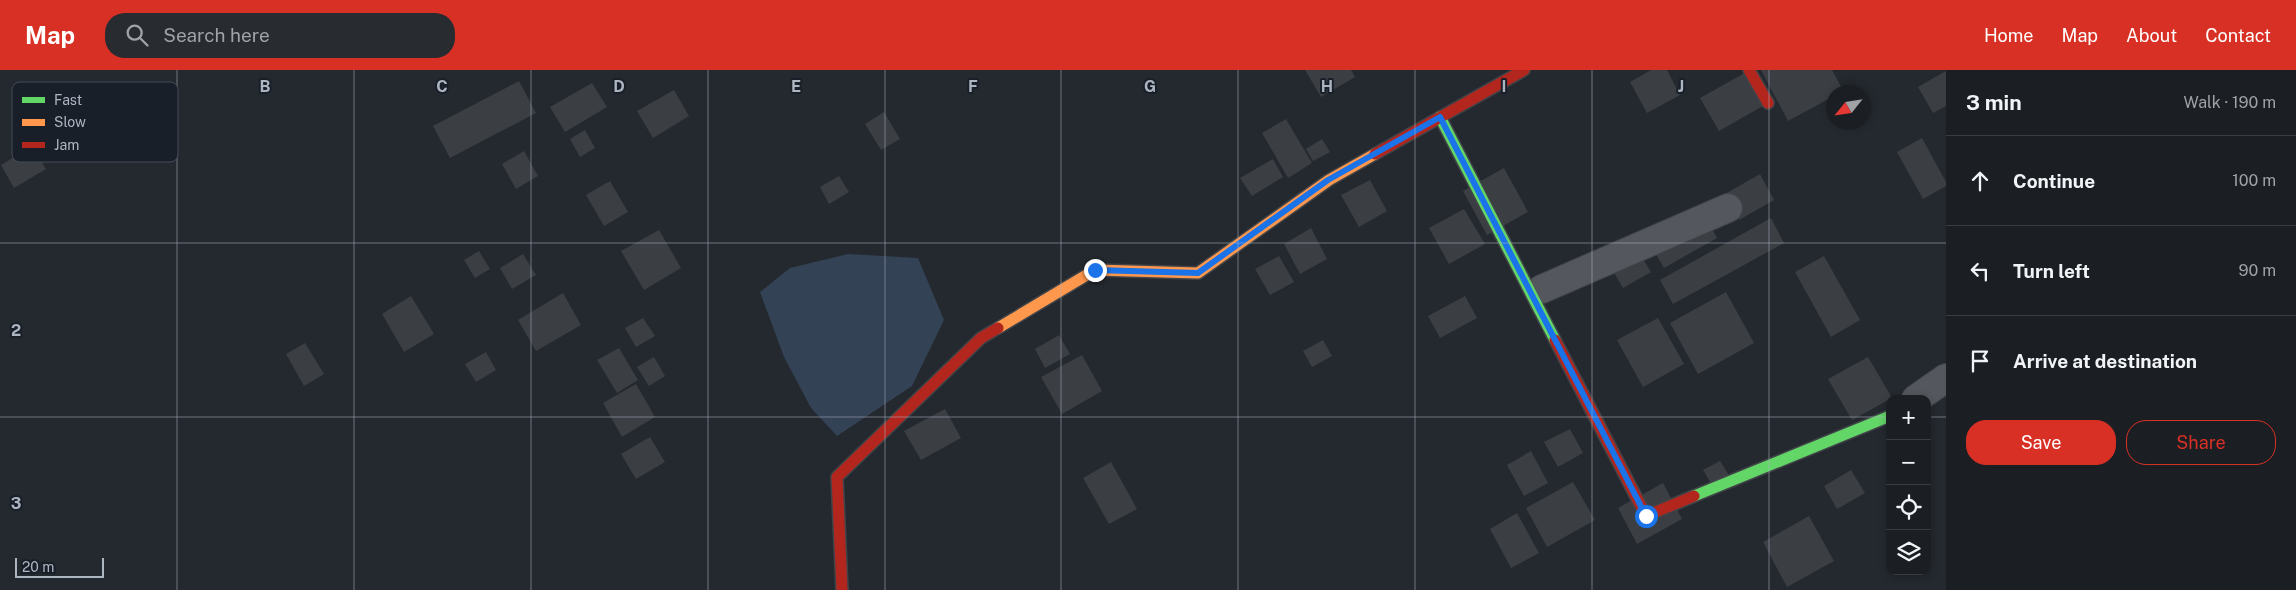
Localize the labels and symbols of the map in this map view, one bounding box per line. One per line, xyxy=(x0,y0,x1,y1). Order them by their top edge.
text: B xyxy=(260,77,271,96)
text: C xyxy=(436,77,448,96)
text: D xyxy=(613,77,625,96)
text: E xyxy=(791,77,801,96)
text: F xyxy=(968,77,978,96)
text: G xyxy=(1144,77,1156,96)
text: H xyxy=(1321,77,1333,96)
text: I xyxy=(1502,77,1506,96)
text: J xyxy=(1678,77,1684,96)
legend xyxy=(12,82,178,162)
north arrow xyxy=(1826,85,1871,130)
text: Fast xyxy=(54,92,82,108)
text: Slow xyxy=(54,114,86,130)
text: Jam xyxy=(54,137,79,153)
route end xyxy=(1084,259,1107,282)
text: 2 xyxy=(11,321,21,340)
text: 3 xyxy=(11,494,21,513)
route start xyxy=(1635,505,1658,528)
scale bar xyxy=(15,555,104,578)

